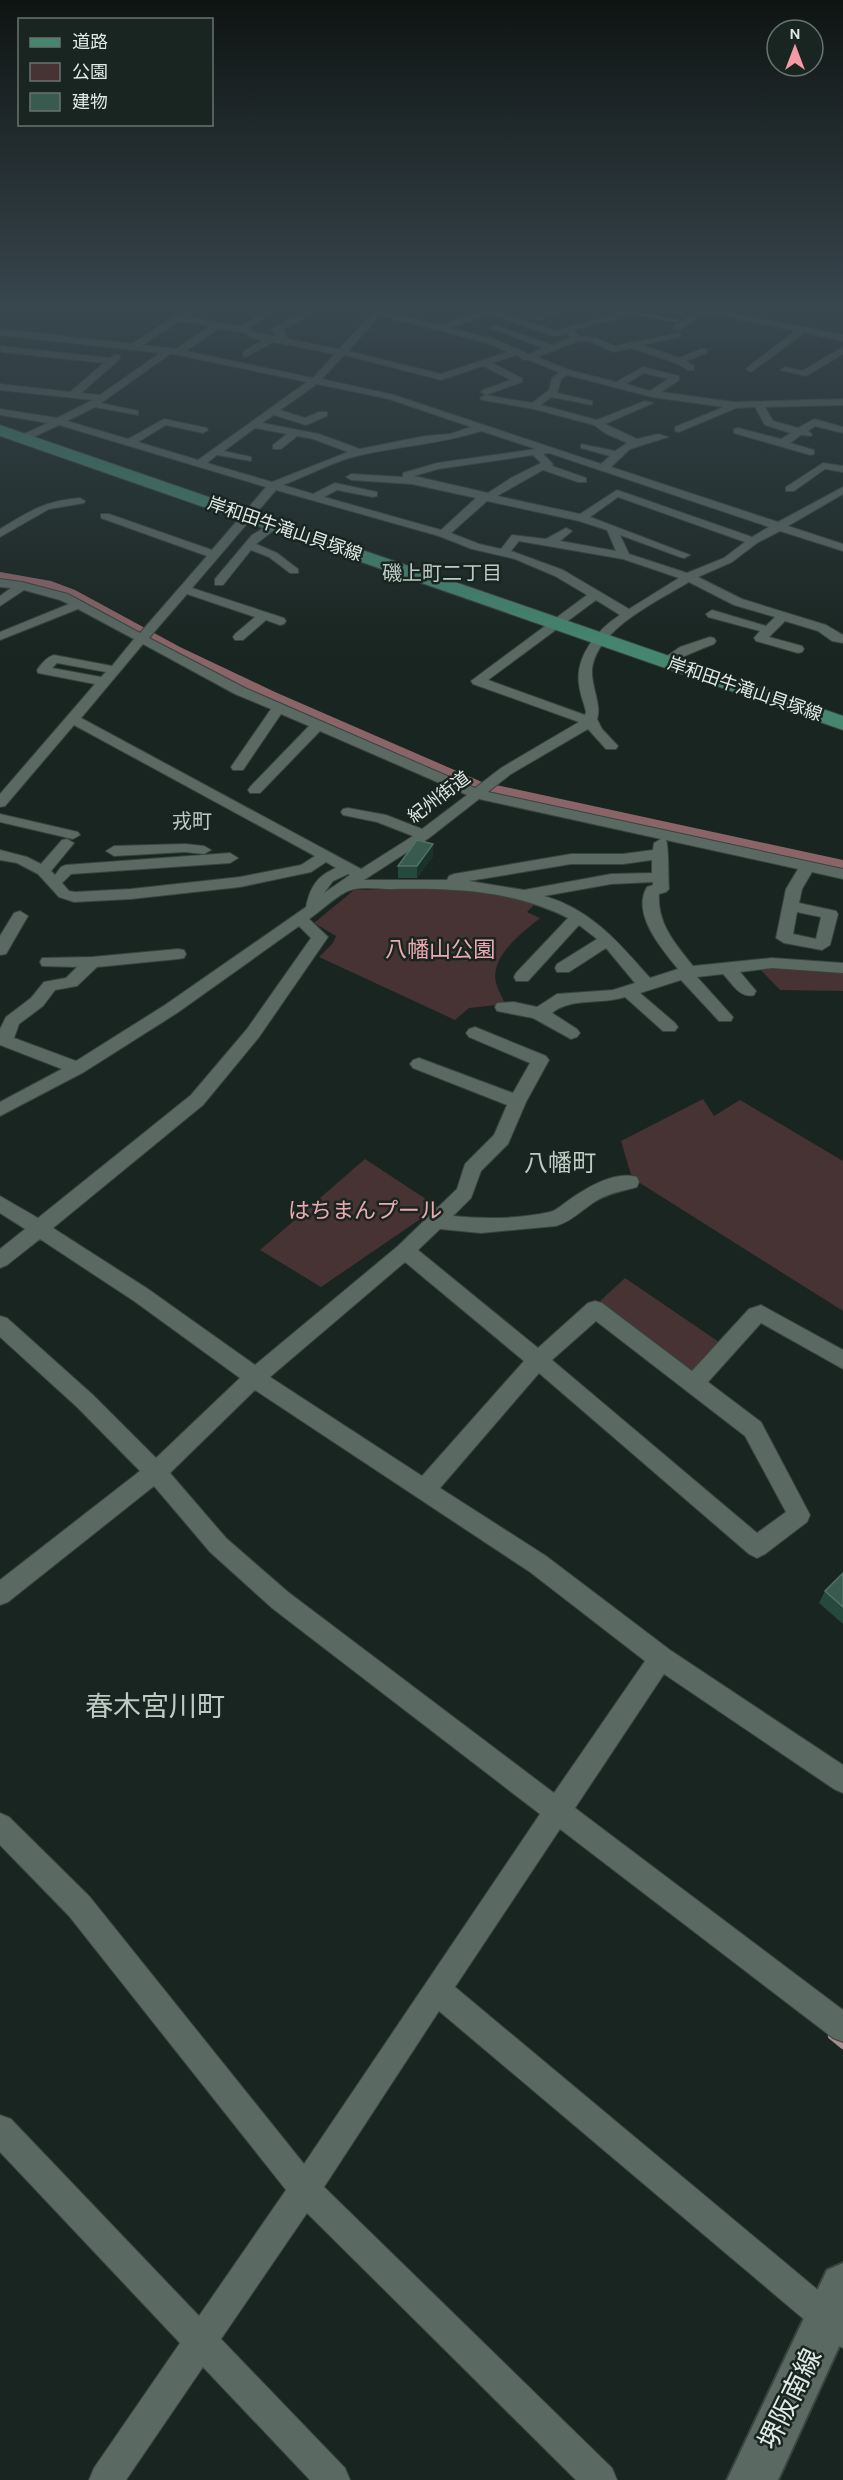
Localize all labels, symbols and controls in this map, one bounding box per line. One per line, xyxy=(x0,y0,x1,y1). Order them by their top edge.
legend xyxy=(18,18,213,126)
north arrow xyxy=(765,18,825,78)
text: N xyxy=(789,24,801,43)
text: 道路 xyxy=(72,31,108,53)
text: 公園 xyxy=(72,61,108,83)
text: 建物 xyxy=(72,91,108,113)
street label: 岸和田牛滝山貝塚線 xyxy=(205,492,365,566)
district label: 磯上町二丁目 xyxy=(382,562,502,585)
street label: 岸和田牛滝山貝塚線 xyxy=(665,652,825,726)
street label: 紀州街道 xyxy=(404,767,474,827)
district label: 戎町 xyxy=(172,810,212,833)
park label: 八幡山公園 xyxy=(385,937,495,963)
district label: 八幡町 xyxy=(524,1149,596,1177)
park label: はちまんプール xyxy=(288,1198,442,1224)
district label: 春木宮川町 xyxy=(85,1690,225,1723)
street label: 堺阪南線 xyxy=(752,2343,828,2455)

